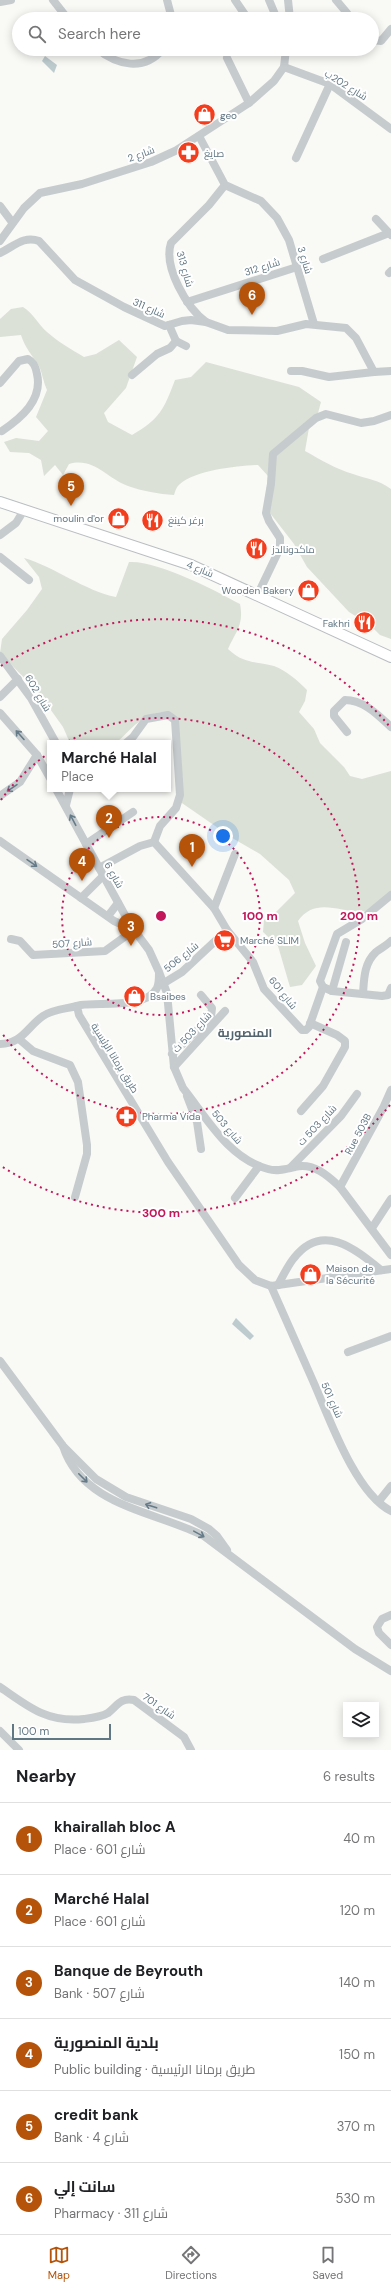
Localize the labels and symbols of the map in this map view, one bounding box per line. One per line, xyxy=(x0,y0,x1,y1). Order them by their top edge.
street label: شارع 202ب xyxy=(322,67,370,103)
shop icon: geo xyxy=(191,102,217,128)
place label: geo xyxy=(220,109,237,122)
pharmacy icon: صايغ xyxy=(176,140,202,166)
street label: شارع 2 xyxy=(126,143,156,165)
place label: صايغ xyxy=(204,147,224,160)
street label: شارع 3 xyxy=(295,245,315,275)
street label: شارع 313 xyxy=(174,250,196,288)
street label: شارع 312 xyxy=(243,255,281,279)
pin: 6 xyxy=(239,282,265,315)
street label: شارع 311 xyxy=(131,295,167,321)
pin: 5 xyxy=(58,473,84,506)
shop icon: moulin d'or xyxy=(106,505,132,531)
restaurant icon: برغر كينغ xyxy=(140,507,166,533)
place label: moulin d'or xyxy=(53,512,104,525)
place label: برغر كينغ xyxy=(168,514,204,527)
restaurant icon: ماكدونالدز xyxy=(243,536,269,562)
place label: ماكدونالدز xyxy=(271,543,315,556)
street label: شارع 4 xyxy=(185,558,215,580)
shop icon: Wooden Bakery xyxy=(296,577,322,603)
place label: Wooden Bakery xyxy=(222,584,294,597)
restaurant icon: Fakhri xyxy=(352,610,378,636)
place label: Fakhri xyxy=(323,617,350,630)
street label: شارع 602 xyxy=(22,672,54,714)
one-way arrow xyxy=(16,730,25,740)
one-way arrow xyxy=(7,784,18,792)
pin: 2 xyxy=(96,805,122,838)
one-way arrow xyxy=(69,814,77,826)
your location xyxy=(213,826,233,846)
pin: 1 xyxy=(179,834,205,867)
pin: 4 xyxy=(69,848,95,881)
one-way arrow xyxy=(26,859,37,867)
street label: شارع 6 xyxy=(101,859,127,891)
text: 100 m xyxy=(242,908,278,924)
text: 200 m xyxy=(340,908,378,924)
centre of rings xyxy=(154,909,168,923)
pin: 3 xyxy=(118,913,144,946)
supermarket icon: Marché SLIM xyxy=(211,927,237,953)
place label: Marché SLIM xyxy=(240,934,299,947)
street label: شارع 507 xyxy=(52,935,92,951)
street label: شارع 506 xyxy=(161,939,201,975)
street label: شارع 601 xyxy=(266,974,300,1012)
shop icon: Bsaibes xyxy=(121,983,147,1009)
place label: Bsaibes xyxy=(150,990,186,1003)
street label: شارع 503 ث xyxy=(170,1009,214,1055)
street label: طريق برمانا الرئيسية xyxy=(88,1021,142,1095)
district label: المنصورية xyxy=(218,1025,272,1041)
street label: شارع 503 ت xyxy=(295,1102,339,1148)
pharmacy icon: Pharma Vida xyxy=(113,1103,139,1129)
street label: شارع 503 xyxy=(209,1107,245,1147)
place label: Pharma Vida xyxy=(142,1110,201,1123)
street label: Rue 503B xyxy=(342,1111,374,1157)
text: 300 m xyxy=(142,1205,180,1221)
shop icon: Maison de la Sécurité xyxy=(298,1261,324,1287)
place label: Maison de la Sécurité xyxy=(326,1262,375,1287)
street label: شارع 501 xyxy=(318,1380,346,1420)
one-way arrow xyxy=(78,1473,88,1483)
one-way arrow xyxy=(145,1502,158,1509)
one-way arrow xyxy=(193,1531,205,1538)
street label: شارع 701 xyxy=(140,1690,178,1722)
scale bar xyxy=(12,1722,111,1741)

